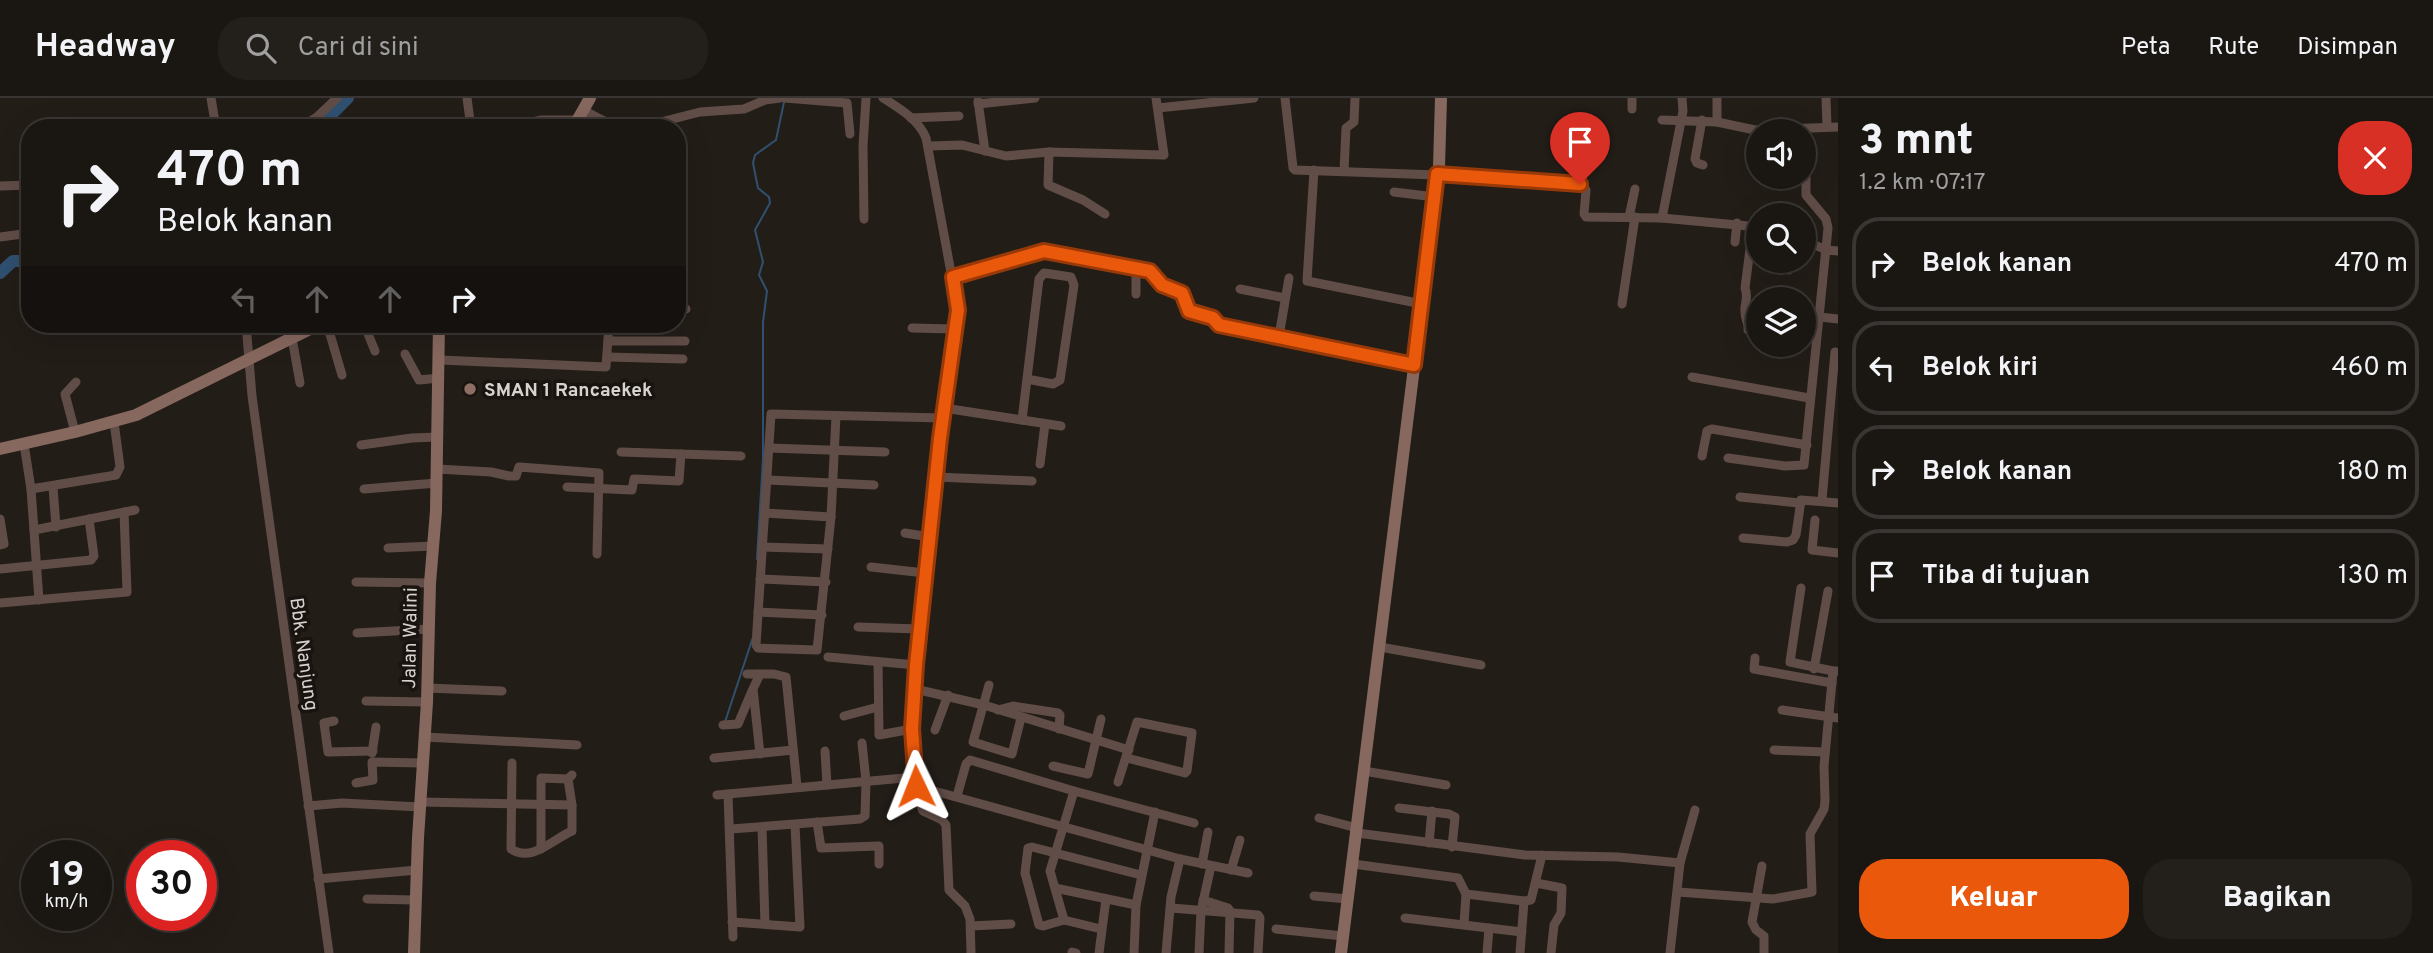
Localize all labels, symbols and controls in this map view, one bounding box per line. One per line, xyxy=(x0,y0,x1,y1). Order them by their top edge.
search box xyxy=(218,17,708,80)
text: Headway xyxy=(35,27,176,69)
icon: search xyxy=(242,29,280,67)
text: Cari di sini xyxy=(298,32,419,65)
text: Peta xyxy=(2121,33,2170,63)
text: Rute xyxy=(2208,33,2259,63)
text: Disimpan xyxy=(2297,33,2398,63)
pin xyxy=(1550,112,1610,184)
text: 3 mnt xyxy=(1859,116,1974,169)
map controls xyxy=(1746,119,1816,357)
button: sound xyxy=(1746,119,1816,189)
button: close xyxy=(2338,121,2412,195)
icon: arrive xyxy=(1561,123,1599,161)
text: 470 m xyxy=(157,142,302,204)
icon: right xyxy=(42,147,133,238)
text: 1.2 km · 07:17 xyxy=(1859,169,1986,198)
text: Belok kanan xyxy=(157,203,333,243)
button: search xyxy=(1746,203,1816,273)
icon: right xyxy=(1863,245,1901,283)
text: Belok kanan xyxy=(1922,248,2072,281)
text: 470 m xyxy=(2334,248,2408,281)
icon: left xyxy=(225,280,263,318)
icon: ahead xyxy=(298,280,336,318)
icon: ahead xyxy=(371,280,409,318)
icon: right xyxy=(444,280,482,318)
button: layers xyxy=(1746,287,1816,357)
icon: left xyxy=(1863,349,1901,387)
text: Belok kiri xyxy=(1922,352,2038,385)
text: 460 m xyxy=(2332,352,2408,385)
place label: SMAN 1 Rancaekek xyxy=(484,379,653,403)
marker: SMAN 1 Rancaekek xyxy=(462,381,478,397)
icon: right xyxy=(1863,453,1901,491)
text: Belok kanan xyxy=(1922,456,2072,489)
text: 180 m xyxy=(2338,456,2408,489)
icon: arrive xyxy=(1863,557,1901,595)
text: Tiba di tujuan xyxy=(1922,560,2090,593)
text: 130 m xyxy=(2338,560,2408,593)
street label: Jalan Walini xyxy=(398,587,424,689)
street label: Bbk. Nanjung xyxy=(283,596,323,712)
position arrow xyxy=(879,749,953,823)
speed limit sign: 30 xyxy=(126,840,217,931)
text: 19 xyxy=(49,854,84,898)
button: Keluar xyxy=(1859,859,2129,939)
button: Bagikan xyxy=(2143,859,2412,939)
text: km/h xyxy=(45,891,88,914)

